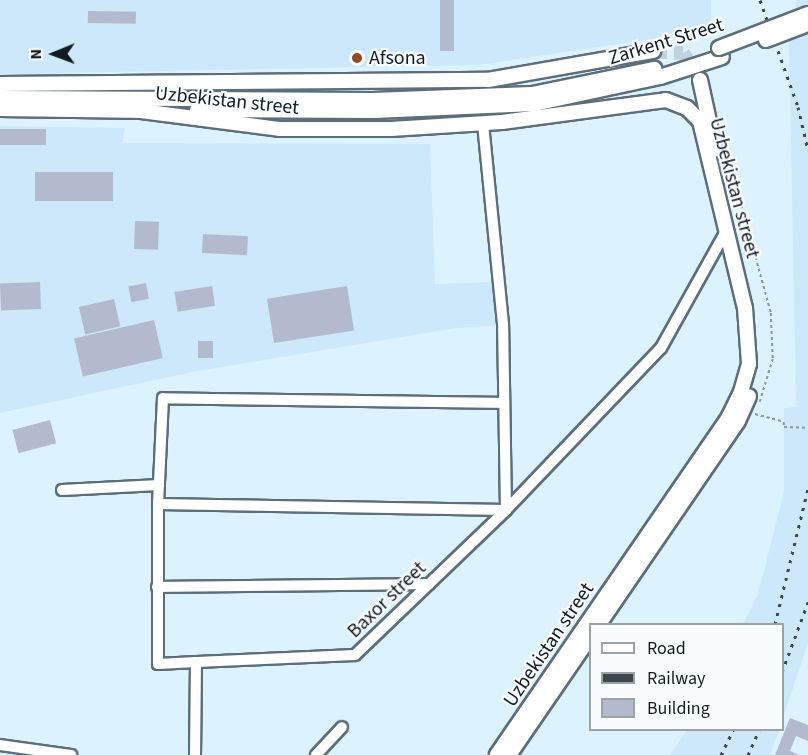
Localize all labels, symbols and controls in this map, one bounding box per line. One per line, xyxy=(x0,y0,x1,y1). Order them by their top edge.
street label: Zarkent Street xyxy=(606,13,726,71)
north arrow xyxy=(24,24,84,84)
place label: Afsona xyxy=(369,46,426,70)
text: N xyxy=(25,49,47,60)
marker: Afsona xyxy=(350,51,364,65)
street label: Uzbekistan street xyxy=(154,82,300,120)
street label: Uzbekistan street xyxy=(704,115,764,261)
street label: Baxor street xyxy=(343,557,431,643)
street label: Uzbekistan street xyxy=(499,578,599,712)
legend xyxy=(589,623,784,731)
text: Road xyxy=(647,636,686,661)
text: Railway xyxy=(647,666,706,691)
text: Building xyxy=(647,696,710,721)

